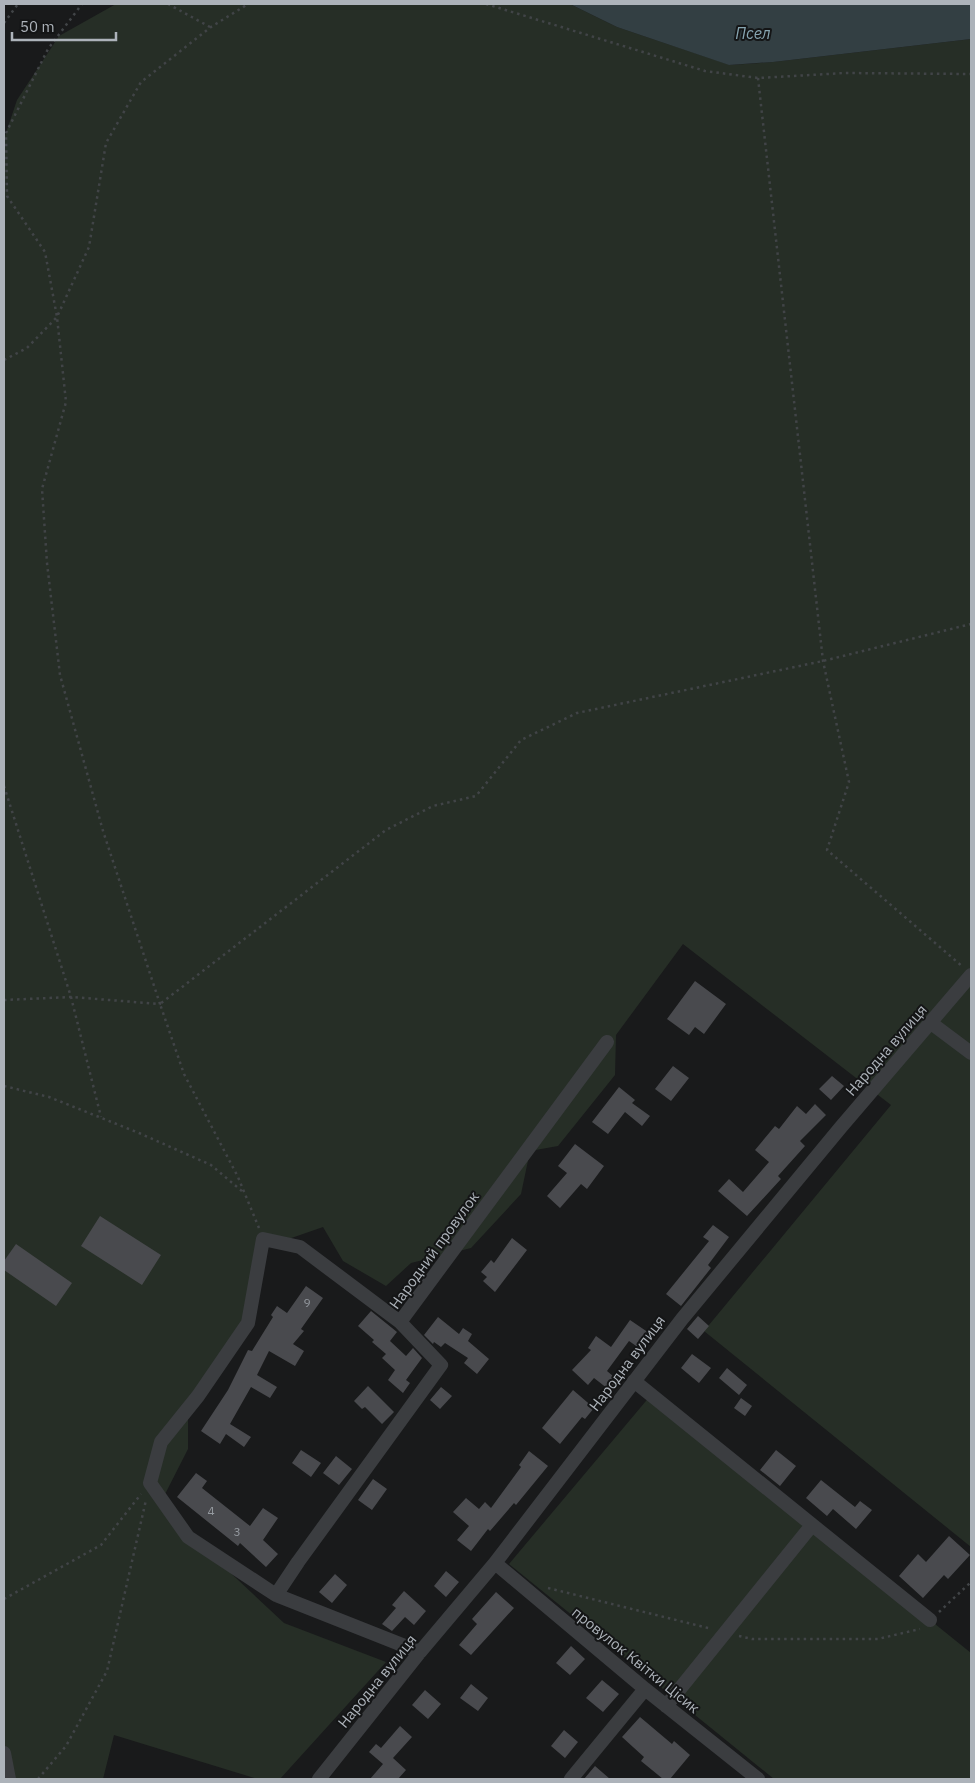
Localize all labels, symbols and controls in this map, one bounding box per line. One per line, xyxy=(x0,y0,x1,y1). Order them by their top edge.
scale bar xyxy=(12,10,116,42)
text: 50 m xyxy=(20,17,55,36)
water label: Псел xyxy=(735,23,771,43)
street label: Народна вулиця xyxy=(841,1000,931,1100)
street label: Народний провулок xyxy=(385,1187,483,1313)
house number: 9 xyxy=(303,1295,311,1310)
street label: Народна вулиця xyxy=(585,1311,669,1415)
house number: 4 xyxy=(207,1503,215,1518)
house number: 3 xyxy=(233,1524,241,1539)
street label: провулок Квітки Цісик xyxy=(568,1603,704,1717)
street label: Народна вулиця xyxy=(333,1630,421,1732)

